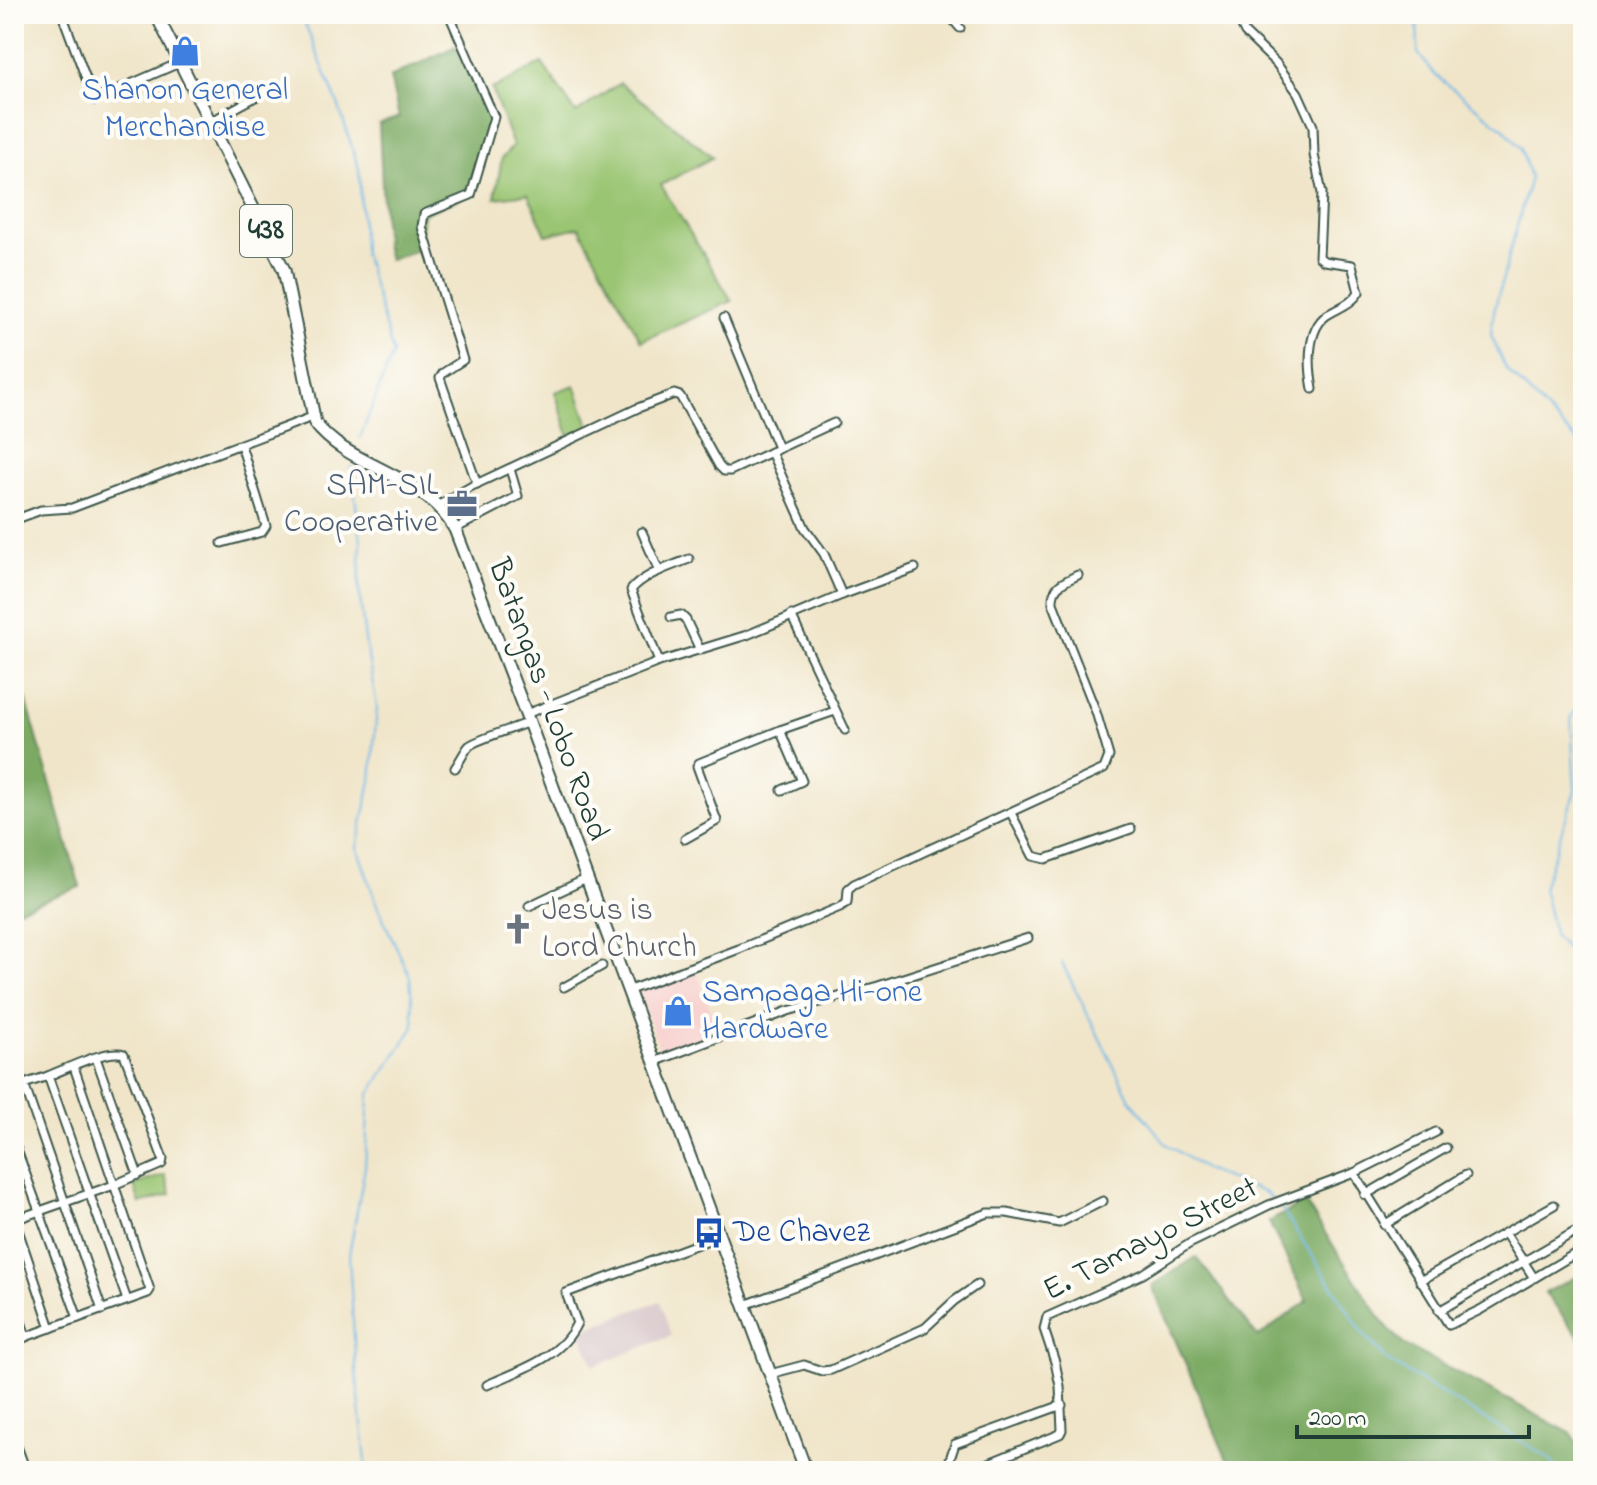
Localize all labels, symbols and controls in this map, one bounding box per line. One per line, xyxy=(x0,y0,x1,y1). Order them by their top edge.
shop icon: Shanon General Merchandise xyxy=(168,34,202,68)
place label: Shanon General Merchandise xyxy=(82,68,288,152)
road number: 438 xyxy=(240,205,292,257)
place label: SAM-SIL Cooperative xyxy=(284,463,439,547)
office icon: SAM-SIL Cooperative xyxy=(445,487,479,521)
street label: Batangas - Lobo Road xyxy=(474,551,620,848)
place label: Jesus is Lord Church xyxy=(542,888,697,972)
church icon: Jesus is Lord Church xyxy=(501,912,535,946)
place label: Sampaga Hi-one Hardware xyxy=(702,970,923,1054)
shop icon: Sampaga Hi-one Hardware xyxy=(661,994,695,1028)
street label: E. Tamayo Street xyxy=(1035,1165,1267,1314)
place label: De Chavez xyxy=(732,1210,871,1257)
bus stop icon: De Chavez xyxy=(692,1216,726,1250)
scale bar xyxy=(1297,1389,1529,1439)
text: 200 m xyxy=(1309,1402,1366,1437)

